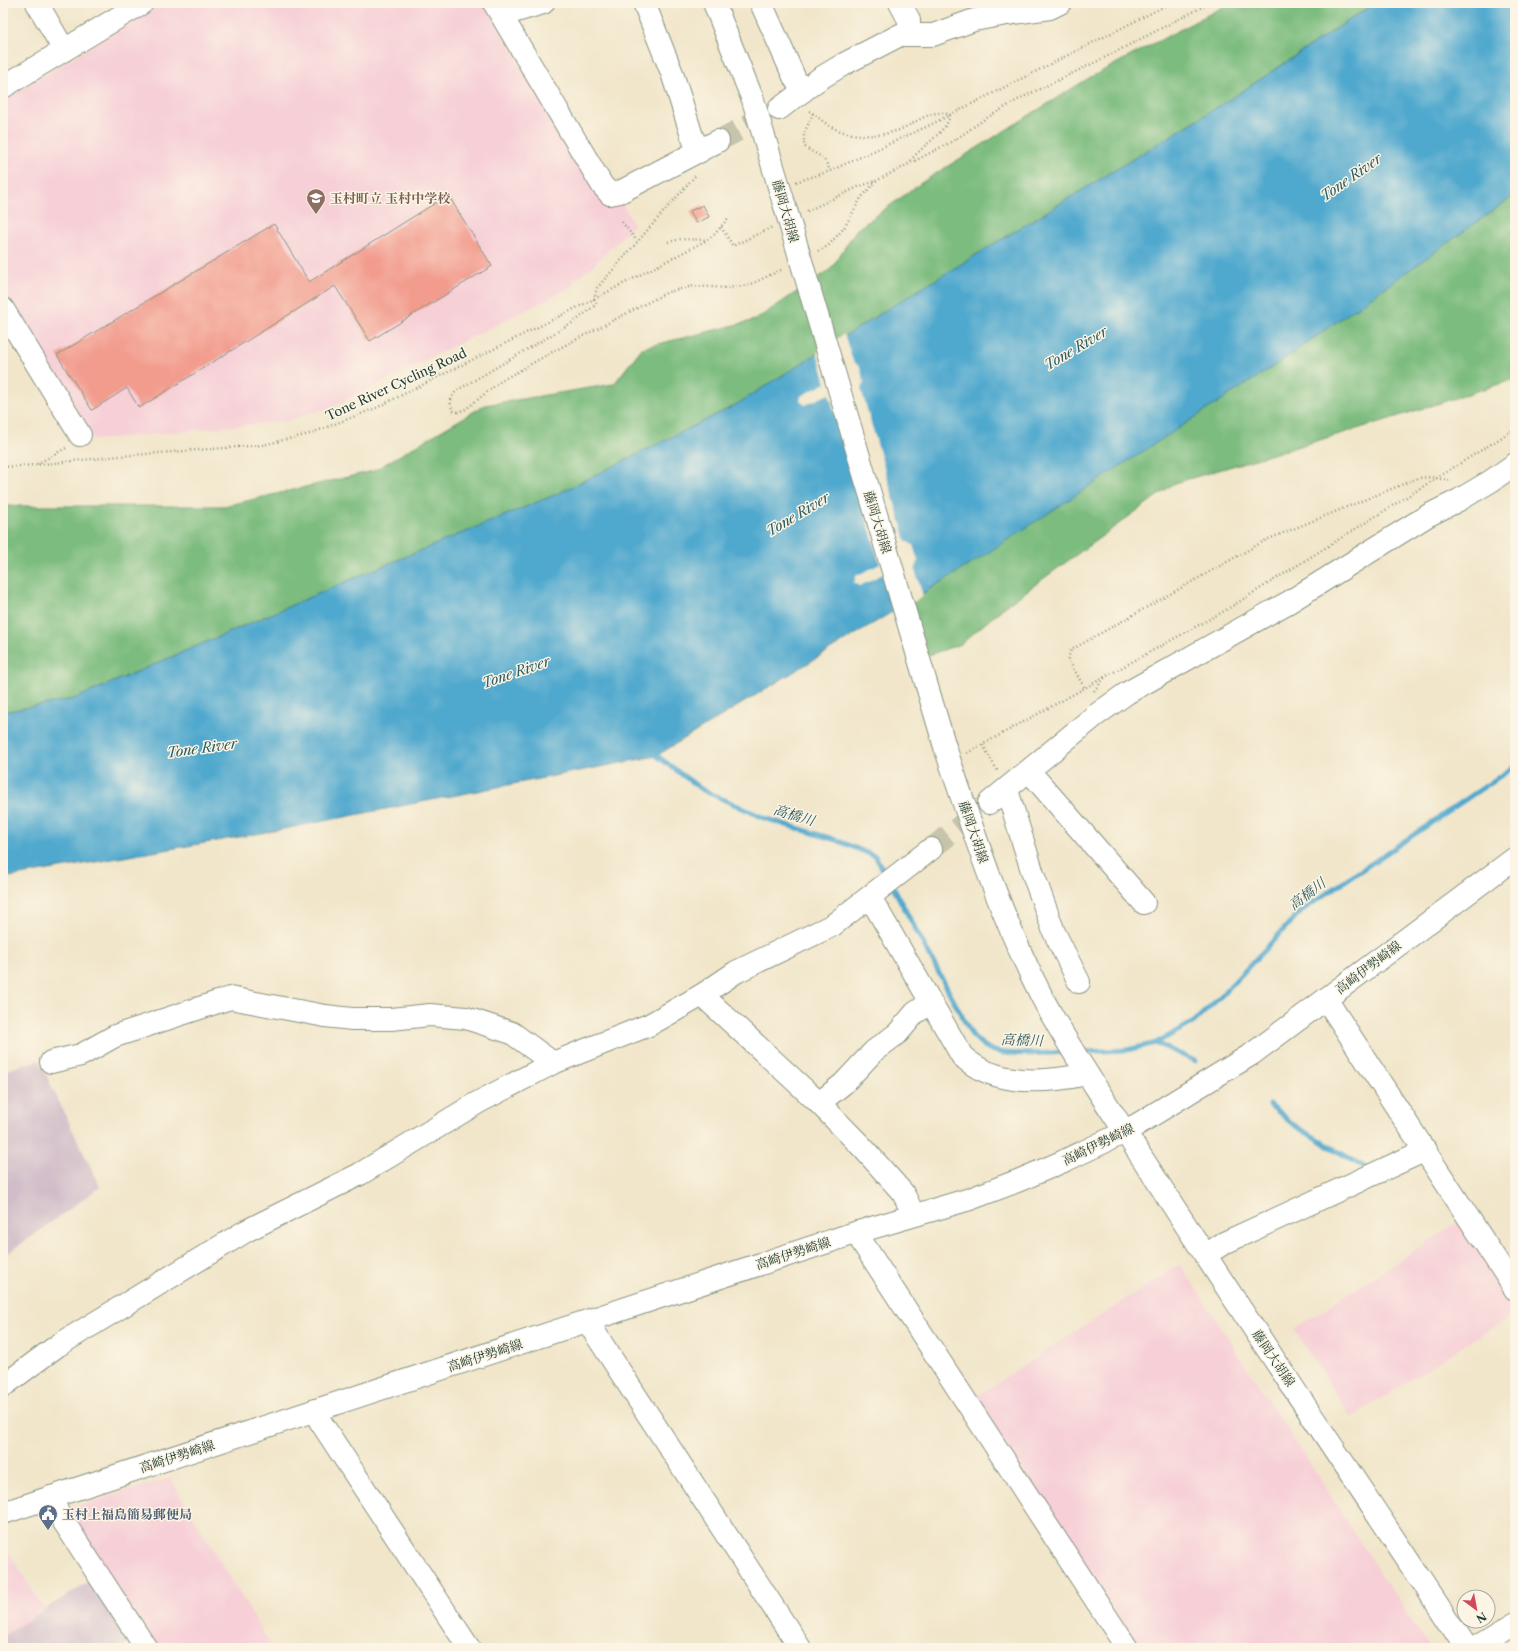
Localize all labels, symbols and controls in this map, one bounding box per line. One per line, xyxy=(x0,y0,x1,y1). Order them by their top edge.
water label: Tone River xyxy=(1317,148,1386,205)
street label: 藤岡大胡線 xyxy=(769,178,803,244)
school or university icon: 玉村町立 玉村中学校 xyxy=(305,187,327,215)
place label: 玉村町立 玉村中学校 xyxy=(330,190,451,206)
water label: Tone River xyxy=(1041,321,1112,374)
street label: Tone River Cycling Road xyxy=(323,344,469,424)
water label: Tone River xyxy=(763,487,834,540)
street label: 藤岡大胡線 xyxy=(861,489,895,555)
water label: Tone River xyxy=(480,651,554,692)
water label: Tone River xyxy=(166,734,240,762)
street label: 藤岡大胡線 xyxy=(956,799,992,865)
water label: 高橋川 xyxy=(771,800,819,830)
water label: 高橋川 xyxy=(1285,873,1331,914)
street label: 高崎伊勢崎線 xyxy=(1332,937,1404,997)
water label: 高橋川 xyxy=(1001,1030,1045,1050)
street label: 高崎伊勢崎線 xyxy=(1059,1120,1137,1168)
street label: 高崎伊勢崎線 xyxy=(753,1233,833,1273)
street label: 藤岡大胡線 xyxy=(1249,1327,1299,1389)
street label: 高崎伊勢崎線 xyxy=(445,1335,525,1375)
street label: 高崎伊勢崎線 xyxy=(137,1436,217,1476)
public building icon: 玉村上福島簡易郵便局 xyxy=(37,1503,59,1531)
place label: 玉村上福島簡易郵便局 xyxy=(62,1506,192,1522)
north arrow xyxy=(1456,1589,1496,1629)
text: N xyxy=(1473,1609,1489,1626)

